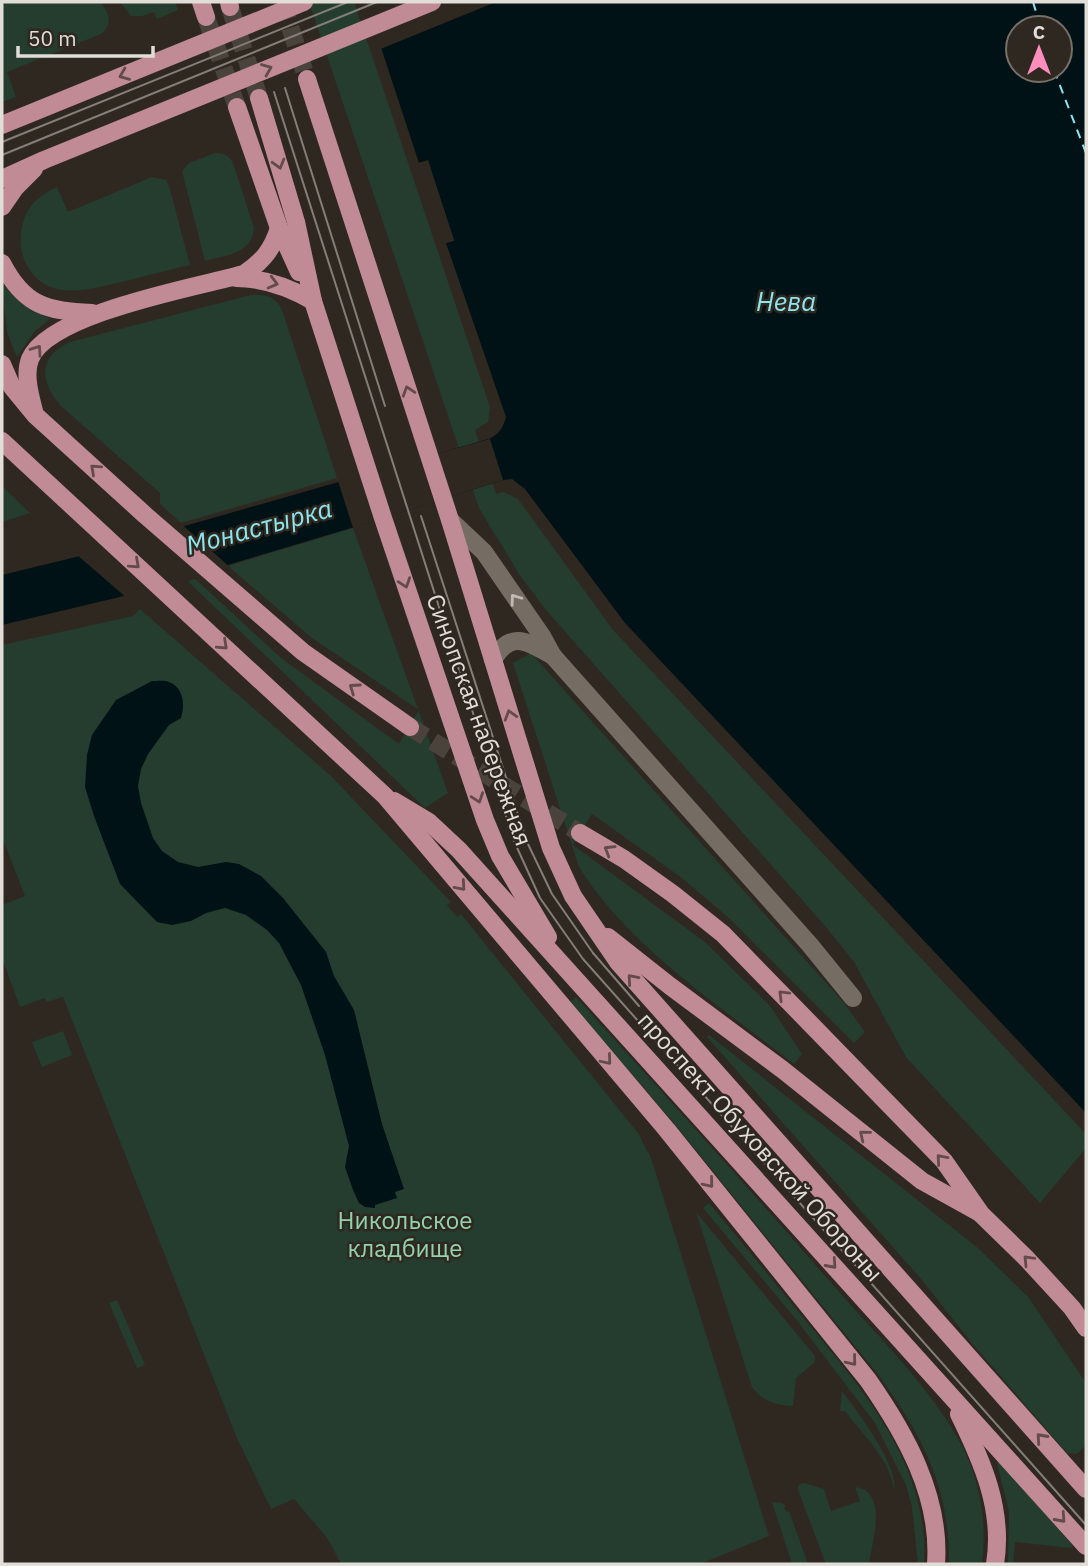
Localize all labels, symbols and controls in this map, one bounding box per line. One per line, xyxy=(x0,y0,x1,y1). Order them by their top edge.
scale bar xyxy=(18,14,152,58)
north arrow xyxy=(1004,14,1074,84)
text: С xyxy=(1033,20,1045,44)
text: 50 m xyxy=(28,24,77,52)
one-way arrow xyxy=(261,63,273,77)
one-way arrow xyxy=(119,67,132,81)
one-way arrow xyxy=(271,157,286,169)
one-way arrow xyxy=(266,275,278,289)
water label: Нева xyxy=(756,284,816,318)
one-way arrow xyxy=(29,345,41,358)
one-way arrow xyxy=(402,385,417,397)
one-way arrow xyxy=(90,465,103,477)
water label: Монастырка xyxy=(182,490,336,562)
one-way arrow xyxy=(126,556,139,568)
one-way arrow xyxy=(397,576,411,589)
street label: Синопская набережная xyxy=(420,589,540,850)
one-way arrow xyxy=(511,595,524,607)
one-way arrow xyxy=(215,637,228,650)
one-way arrow xyxy=(349,683,362,696)
one-way arrow xyxy=(504,709,518,721)
one-way arrow xyxy=(470,792,484,804)
one-way arrow xyxy=(603,846,616,859)
one-way arrow xyxy=(453,878,465,891)
one-way arrow xyxy=(628,974,641,987)
one-way arrow xyxy=(779,991,792,1004)
street label: проспект Обуховской Обороны xyxy=(631,1005,891,1288)
one-way arrow xyxy=(599,1052,611,1065)
one-way arrow xyxy=(860,1131,873,1143)
one-way arrow xyxy=(937,1154,949,1167)
one-way arrow xyxy=(701,1176,714,1188)
park label: Никольское кладбище xyxy=(338,1204,472,1264)
one-way arrow xyxy=(1023,1255,1036,1268)
one-way arrow xyxy=(824,1256,836,1269)
one-way arrow xyxy=(844,1353,857,1365)
one-way arrow xyxy=(1037,1433,1049,1446)
one-way arrow xyxy=(1053,1510,1066,1523)

